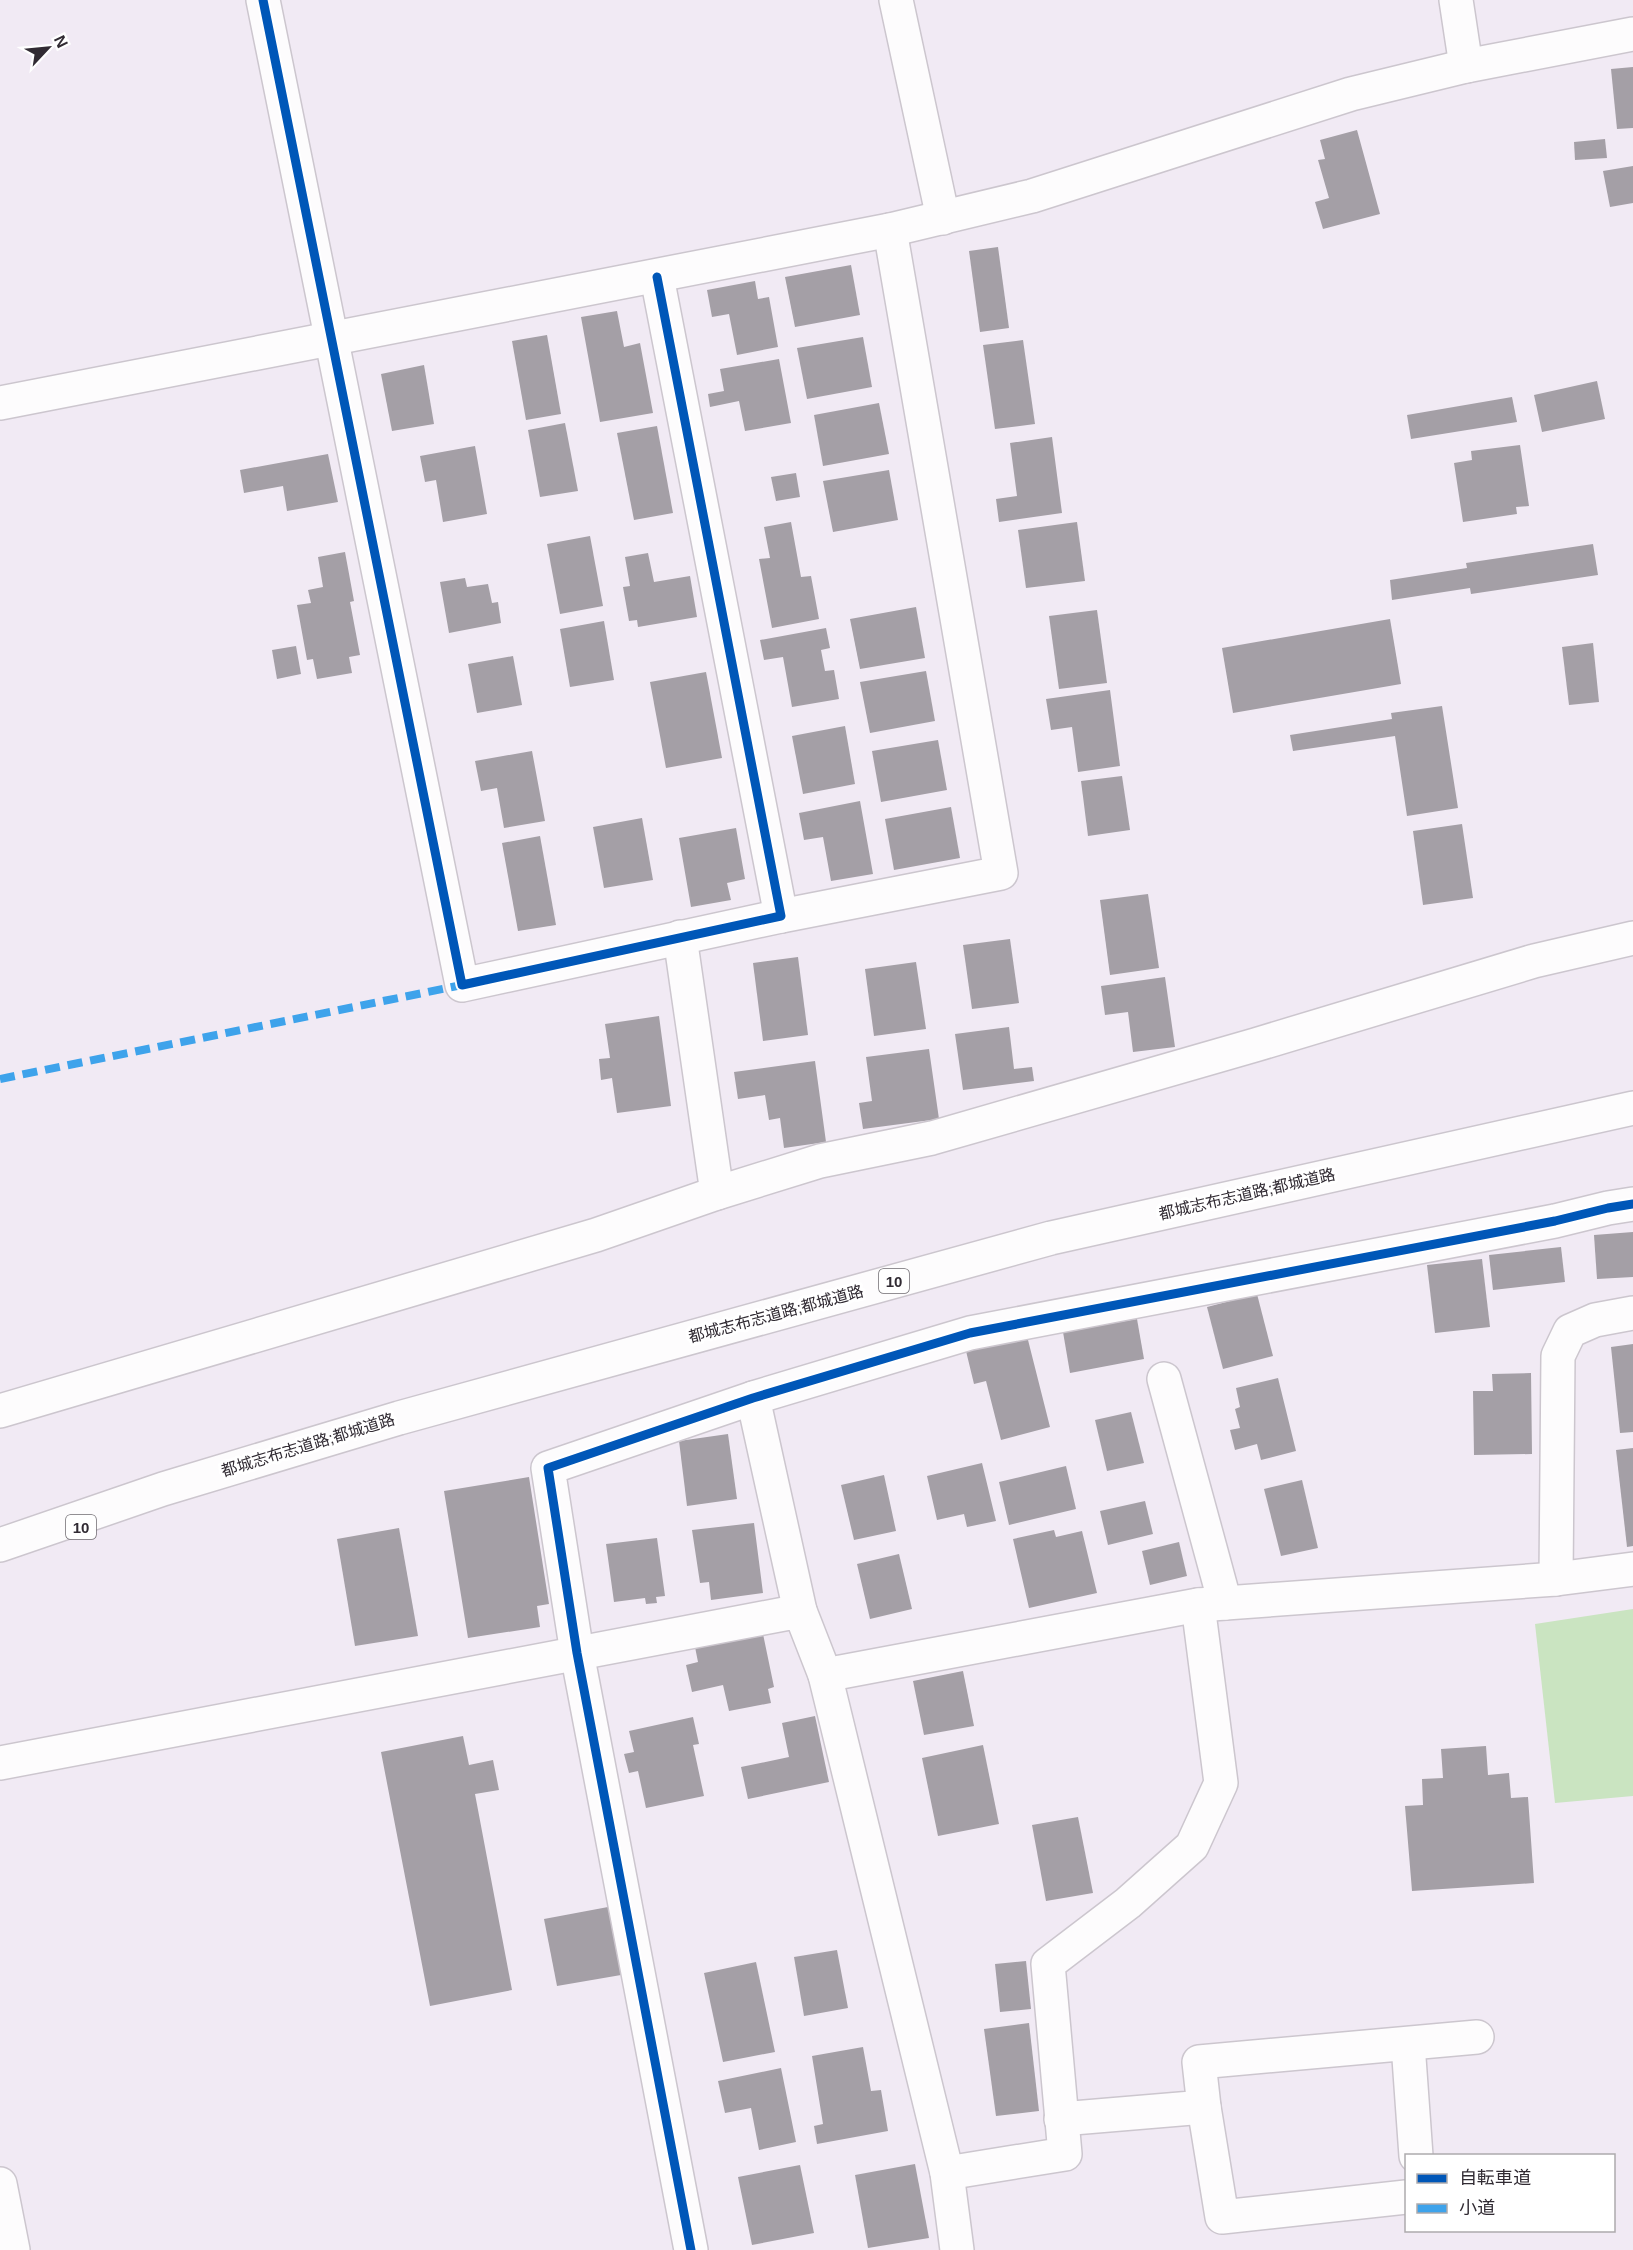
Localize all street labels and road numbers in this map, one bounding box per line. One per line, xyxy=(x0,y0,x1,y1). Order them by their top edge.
street label: 都城志布志道路;都城道路 xyxy=(1157,1165,1337,1223)
road number: 10 xyxy=(879,1269,909,1293)
street label: 都城志布志道路;都城道路 xyxy=(687,1282,865,1346)
street label: 都城志布志道路;都城道路 xyxy=(219,1410,397,1480)
road number: 10 xyxy=(66,1515,96,1539)

